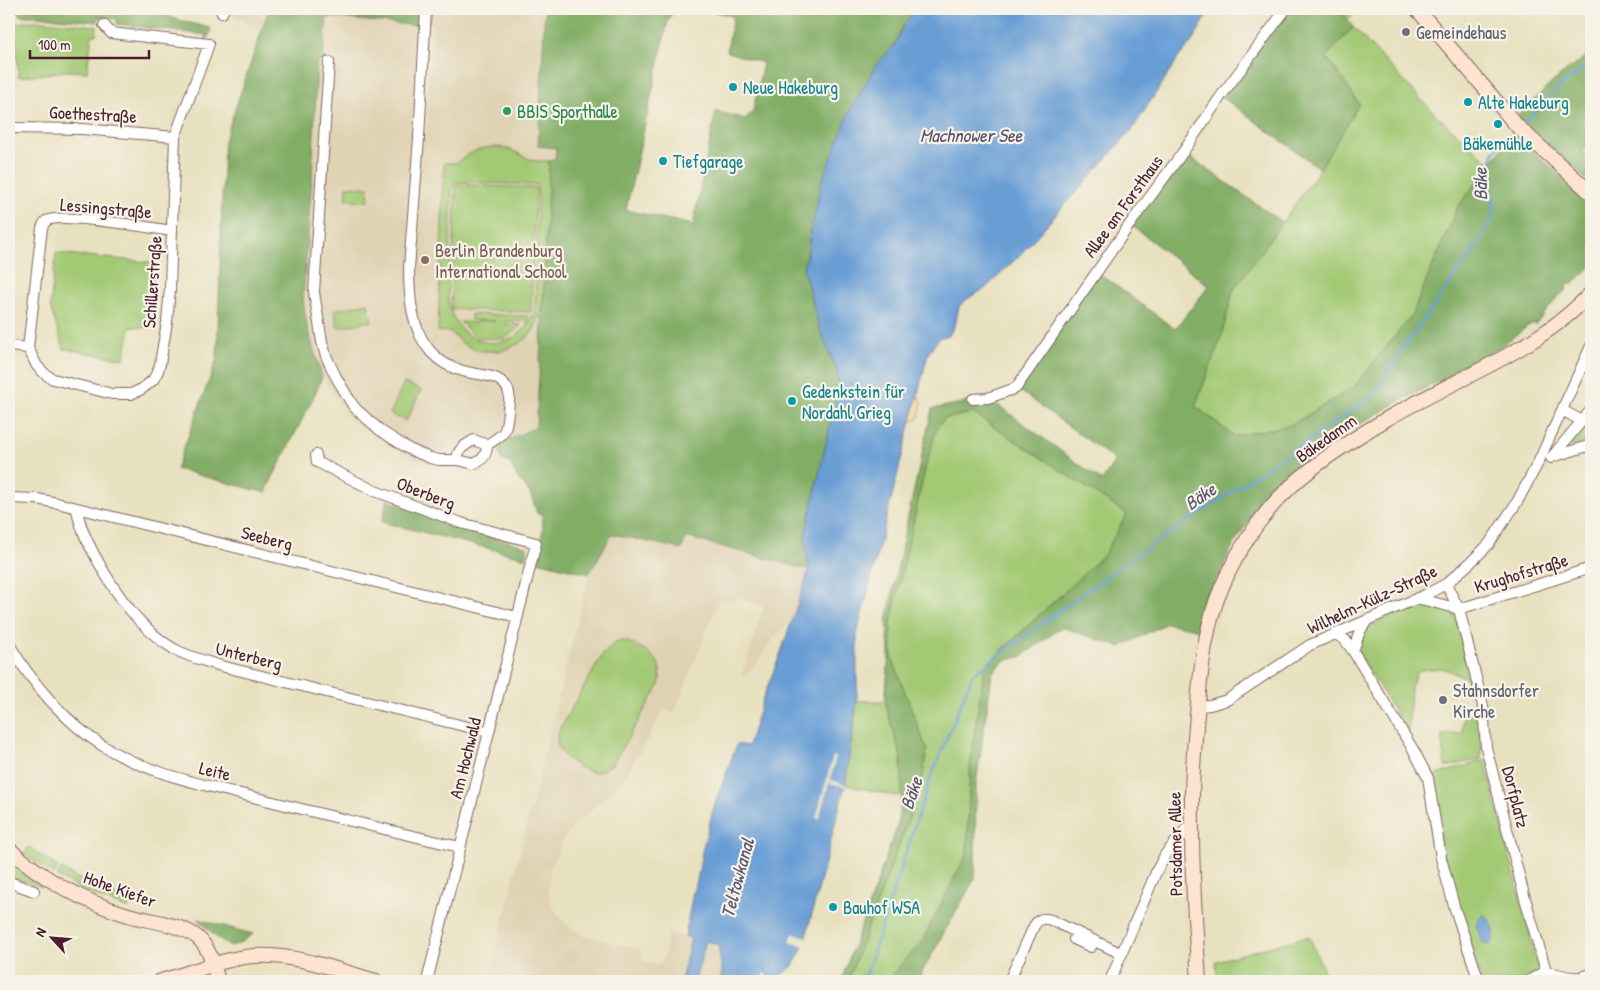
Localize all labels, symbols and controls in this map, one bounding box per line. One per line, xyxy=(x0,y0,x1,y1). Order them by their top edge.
place label: Gemeindehaus xyxy=(1416,20,1506,45)
marker: Gemeindehaus xyxy=(1400,26,1412,38)
scale bar xyxy=(30,28,149,60)
text: 100 m xyxy=(38,34,71,55)
place label: Neue Hakeburg xyxy=(743,75,838,100)
marker: Neue Hakeburg xyxy=(727,81,739,93)
place label: Alte Hakeburg xyxy=(1478,90,1569,115)
marker: Alte Hakeburg xyxy=(1462,96,1474,108)
street label: Goethestraße xyxy=(49,99,137,129)
place label: BBIS Sporthalle xyxy=(517,99,618,124)
marker: BBIS Sporthalle xyxy=(501,105,513,117)
marker: Bäkemühle xyxy=(1492,118,1504,130)
water label: Machnower See xyxy=(920,122,1024,148)
place label: Bäkemühle xyxy=(1463,131,1533,156)
place label: Tiefgarage xyxy=(673,149,743,174)
street label: Allee am Forsthaus xyxy=(1077,150,1169,262)
marker: Tiefgarage xyxy=(657,155,669,167)
water label: Bäke xyxy=(1467,166,1493,200)
street label: Lessingstraße xyxy=(59,192,153,224)
street label: Schillerstraße xyxy=(136,235,168,329)
place label: Berlin Brandenburg International School xyxy=(435,238,567,284)
marker: Berlin Brandenburg International School xyxy=(419,254,431,266)
place label: Gedenkstein für Nordahl Grieg xyxy=(802,379,905,425)
marker: Gedenkstein für Nordahl Grieg xyxy=(786,395,798,407)
street label: Bäkedamm xyxy=(1290,408,1362,468)
street label: Oberberg xyxy=(393,470,459,516)
water label: Bäke xyxy=(1179,475,1222,516)
street label: Seeberg xyxy=(239,520,295,556)
street label: Krughofstraße xyxy=(1471,547,1571,599)
street label: Wilhelm-Külz-Straße xyxy=(1303,558,1441,640)
street label: Unterberg xyxy=(213,636,285,676)
place label: Stahnsdorfer Kirche xyxy=(1453,678,1539,724)
marker: Stahnsdorfer Kirche xyxy=(1437,694,1449,706)
street label: Am Hochwald xyxy=(443,715,487,801)
street label: Leite xyxy=(197,755,233,787)
street label: Dorfplatz xyxy=(1496,764,1536,831)
water label: Bäke xyxy=(893,772,929,813)
street label: Potsdamer Allee xyxy=(1162,792,1188,896)
water label: Teltowkanal xyxy=(714,835,760,920)
street label: Hohe Kiefer xyxy=(80,864,160,914)
place label: Bauhof WSA xyxy=(843,895,920,920)
marker: Bauhof WSA xyxy=(827,901,839,913)
north arrow xyxy=(28,912,78,962)
text: N xyxy=(30,924,50,940)

